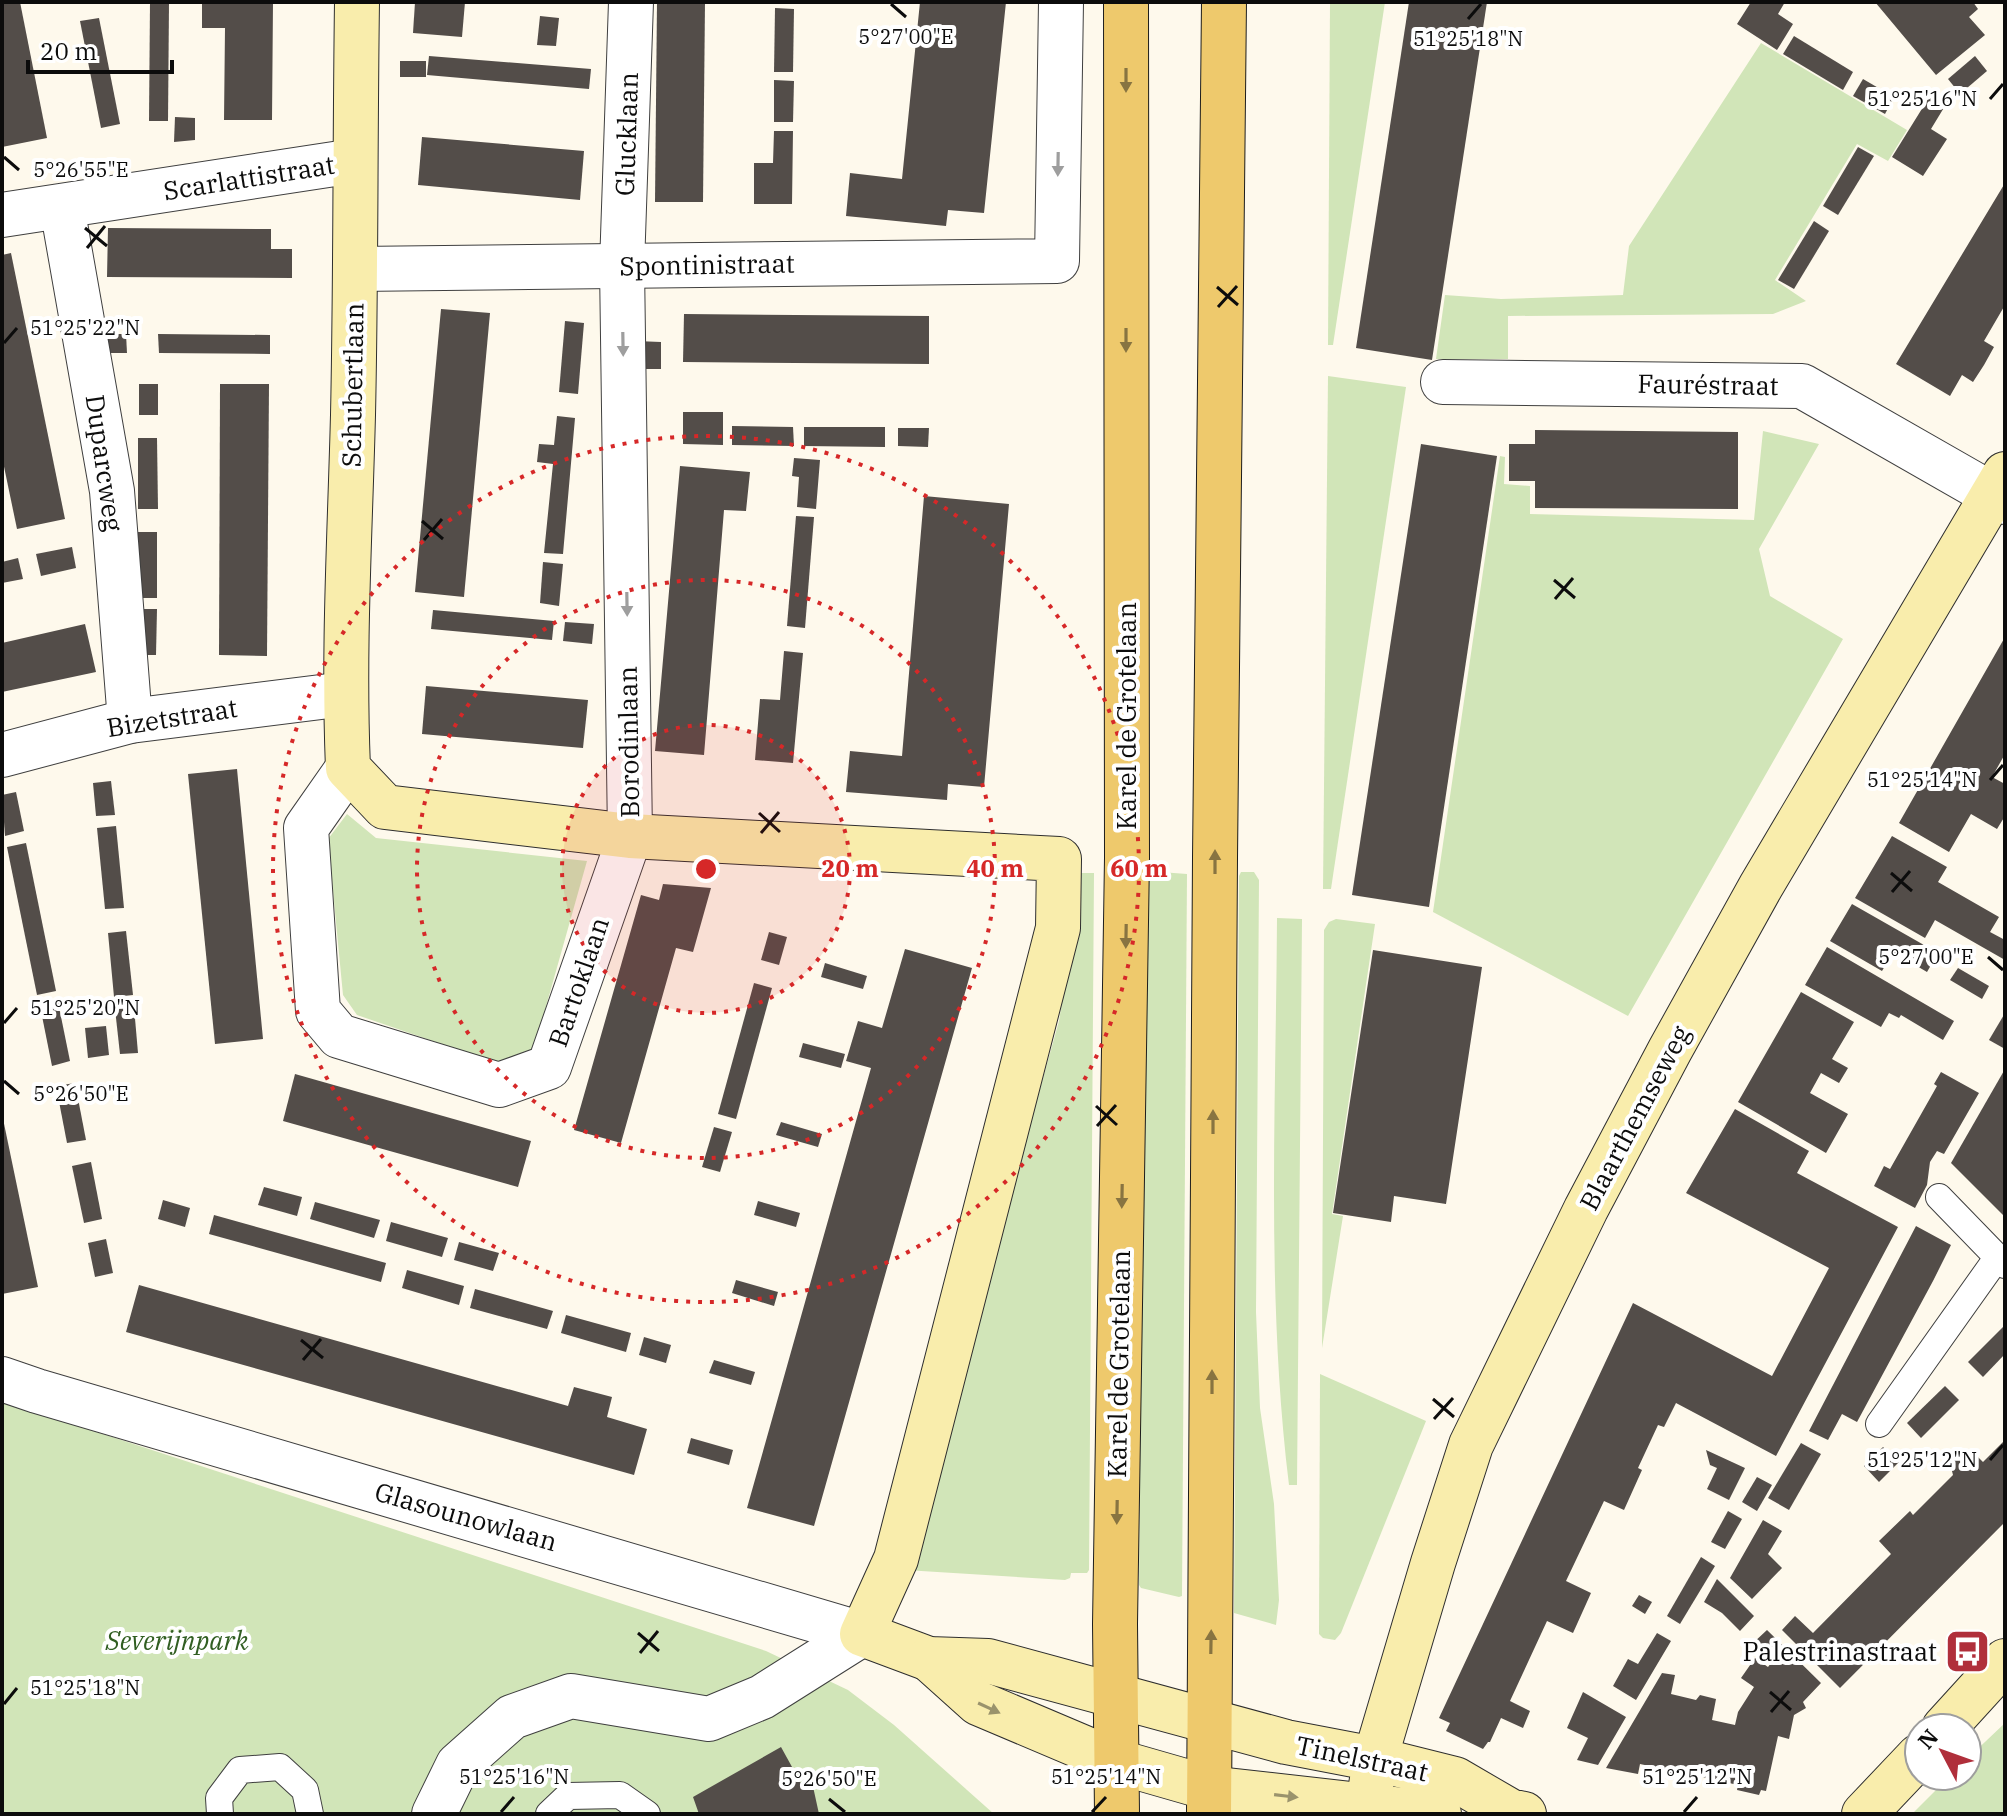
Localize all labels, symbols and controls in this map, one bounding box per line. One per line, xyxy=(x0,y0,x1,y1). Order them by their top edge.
text: 5°27'00"E xyxy=(858,23,954,50)
scale bar xyxy=(28,24,172,74)
text: 51°25'18"N xyxy=(1413,25,1523,52)
text: 20 m xyxy=(40,35,97,67)
one-way arrow xyxy=(1120,68,1132,93)
street label: Glucklaan xyxy=(607,71,645,197)
text: 51°25'16"N xyxy=(1867,85,1977,112)
street label: Scarlattistraat xyxy=(161,147,337,207)
one-way arrow xyxy=(1052,152,1065,177)
text: 5°26'55"E xyxy=(33,156,129,183)
street label: Spontinistraat xyxy=(619,245,795,283)
street label: Schubertlaan xyxy=(334,302,370,468)
text: 51°25'22"N xyxy=(30,314,140,341)
one-way arrow xyxy=(1120,328,1132,353)
one-way arrow xyxy=(617,332,629,357)
street label: Fauréstraat xyxy=(1637,366,1779,402)
street label: Duparcweg xyxy=(79,392,131,534)
one-way arrow xyxy=(621,592,633,617)
street label: Karel de Grotelaan xyxy=(1109,602,1143,830)
street label: Borodinlaan xyxy=(610,666,646,818)
street label: Bizetstraat xyxy=(104,690,240,744)
text: 51°25'14"N xyxy=(1867,766,1977,793)
one-way arrow xyxy=(1209,849,1221,874)
text: 20 m xyxy=(821,852,879,884)
text: 40 m xyxy=(966,852,1024,884)
text: 60 m xyxy=(1110,852,1168,884)
centre of rings xyxy=(692,855,720,883)
street label: Bartoklaan xyxy=(540,912,616,1051)
one-way arrow xyxy=(1120,924,1132,949)
text: 5°27'00"E xyxy=(1878,943,1974,970)
text: 51°25'20"N xyxy=(30,994,140,1021)
street label: Blaarthemseweg xyxy=(1571,1019,1697,1216)
text: 5°26'50"E xyxy=(33,1080,129,1107)
one-way arrow xyxy=(1207,1109,1220,1134)
one-way arrow xyxy=(1116,1184,1128,1209)
street label: Karel de Grotelaan xyxy=(1099,1250,1137,1478)
one-way arrow xyxy=(1206,1369,1218,1394)
text: 51°25'12"N xyxy=(1867,1446,1977,1473)
street label: Glasounowlaan xyxy=(371,1474,561,1558)
one-way arrow xyxy=(1111,1500,1123,1525)
park label: Severijnpark xyxy=(104,1623,249,1657)
bus stop icon: Palestrinastraat xyxy=(1944,1628,1992,1676)
one-way arrow xyxy=(1204,1629,1217,1654)
place label: Palestrinastraat xyxy=(1742,1634,1937,1668)
text: 51°25'18"N xyxy=(30,1674,140,1701)
one-way arrow xyxy=(978,1701,1001,1714)
north arrow xyxy=(1903,1712,1983,1792)
text: N xyxy=(1911,1722,1944,1755)
street label: Tinelstraat xyxy=(1293,1727,1431,1789)
text: 51°25'16"N xyxy=(459,1763,569,1790)
text: 51°25'14"N xyxy=(1051,1763,1161,1790)
text: 51°25'12"N xyxy=(1642,1763,1752,1790)
text: 5°26'50"E xyxy=(781,1765,877,1792)
one-way arrow xyxy=(1274,1789,1299,1802)

